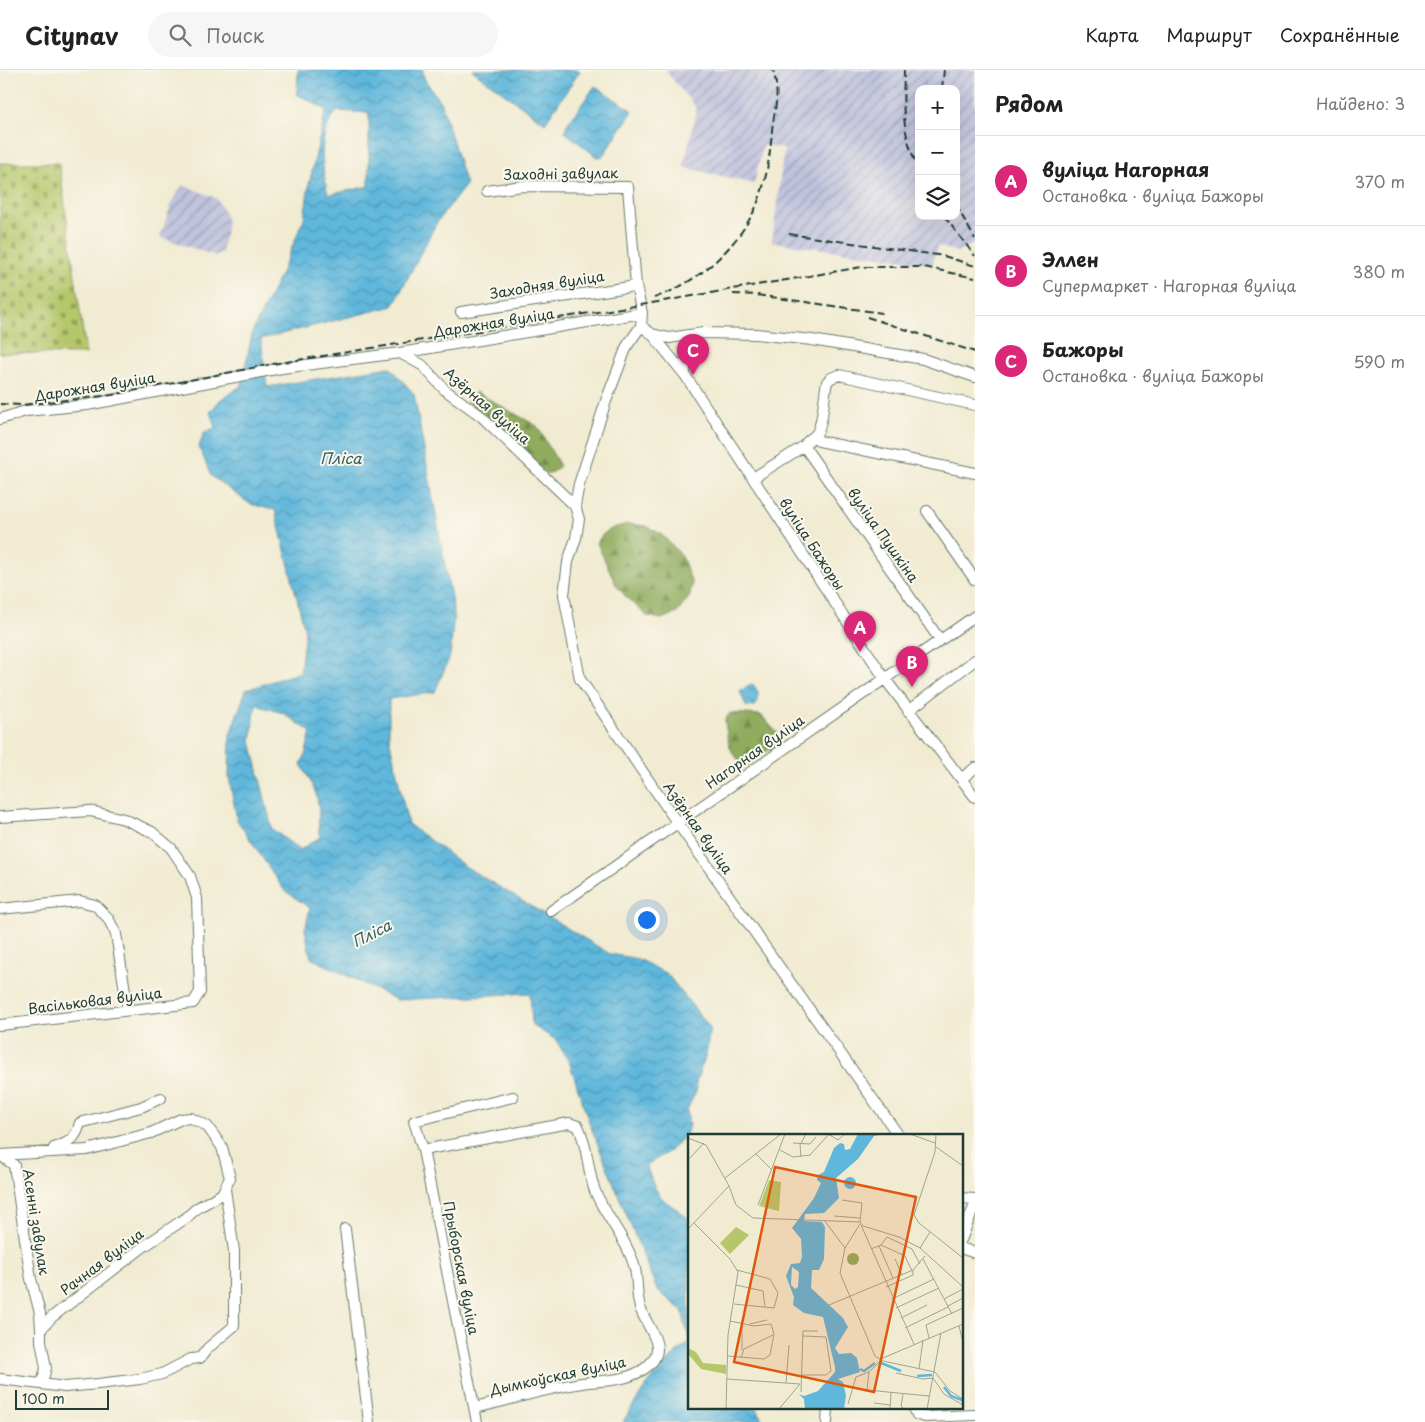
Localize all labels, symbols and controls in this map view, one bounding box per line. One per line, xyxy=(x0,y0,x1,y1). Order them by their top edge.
search box xyxy=(148,12,498,57)
text: Citynav xyxy=(25,17,118,53)
icon: search xyxy=(166,21,194,49)
text: Поиск xyxy=(206,21,264,49)
text: Карта xyxy=(1086,21,1138,48)
text: Маршрут xyxy=(1166,21,1252,48)
text: Сохранённые xyxy=(1280,21,1400,48)
map controls xyxy=(915,85,960,220)
button: + xyxy=(915,85,960,130)
text: Рядом xyxy=(995,87,1063,119)
text: Найдено: 3 xyxy=(1316,91,1405,115)
button: − xyxy=(915,130,960,175)
text: вуліца Нагорная xyxy=(1042,155,1209,183)
street label: Заходні завулак xyxy=(503,162,619,185)
text: A xyxy=(1005,169,1017,193)
text: 370 m xyxy=(1355,169,1405,193)
button: layers xyxy=(915,175,960,220)
text: Остановка · вуліца Бажоры xyxy=(1042,183,1264,207)
text: Эллен xyxy=(1042,245,1099,273)
text: B xyxy=(1006,259,1016,283)
text: 380 m xyxy=(1353,259,1405,283)
street label: Заходняя вуліца xyxy=(488,265,606,304)
text: Супермаркет · Нагорная вуліца xyxy=(1042,273,1296,297)
street label: Дарожная вуліца xyxy=(431,303,556,343)
pin: C xyxy=(677,334,709,375)
text: Бажоры xyxy=(1042,335,1124,363)
text: C xyxy=(1005,349,1017,373)
text: 590 m xyxy=(1353,349,1405,373)
street label: Азёрная вуліца xyxy=(439,362,536,449)
text: Остановка · вуліца Бажоры xyxy=(1042,363,1264,387)
street label: Дарожная вуліца xyxy=(32,367,157,407)
water label: Пліса xyxy=(320,446,362,469)
street label: вуліца Пушкіна xyxy=(843,483,924,587)
street label: вуліца Бажоры xyxy=(775,493,850,594)
pin: A xyxy=(844,611,876,652)
pin: B xyxy=(896,646,928,687)
street label: Нагорная вуліца xyxy=(701,709,809,794)
street label: Азёрная вуліца xyxy=(659,777,738,879)
your location xyxy=(634,907,660,933)
water label: Пліса xyxy=(348,913,396,952)
street label: Васільковая вуліца xyxy=(27,982,164,1019)
inset map xyxy=(688,1134,962,1410)
street label: Асенні завулак xyxy=(18,1167,55,1277)
street label: Прыборская вуліца xyxy=(438,1199,485,1337)
street label: Рачная вуліца xyxy=(56,1223,148,1300)
street label: Дымкоўская вуліца xyxy=(487,1351,628,1400)
scale bar xyxy=(15,1387,109,1410)
text: 100 m xyxy=(22,1388,65,1409)

